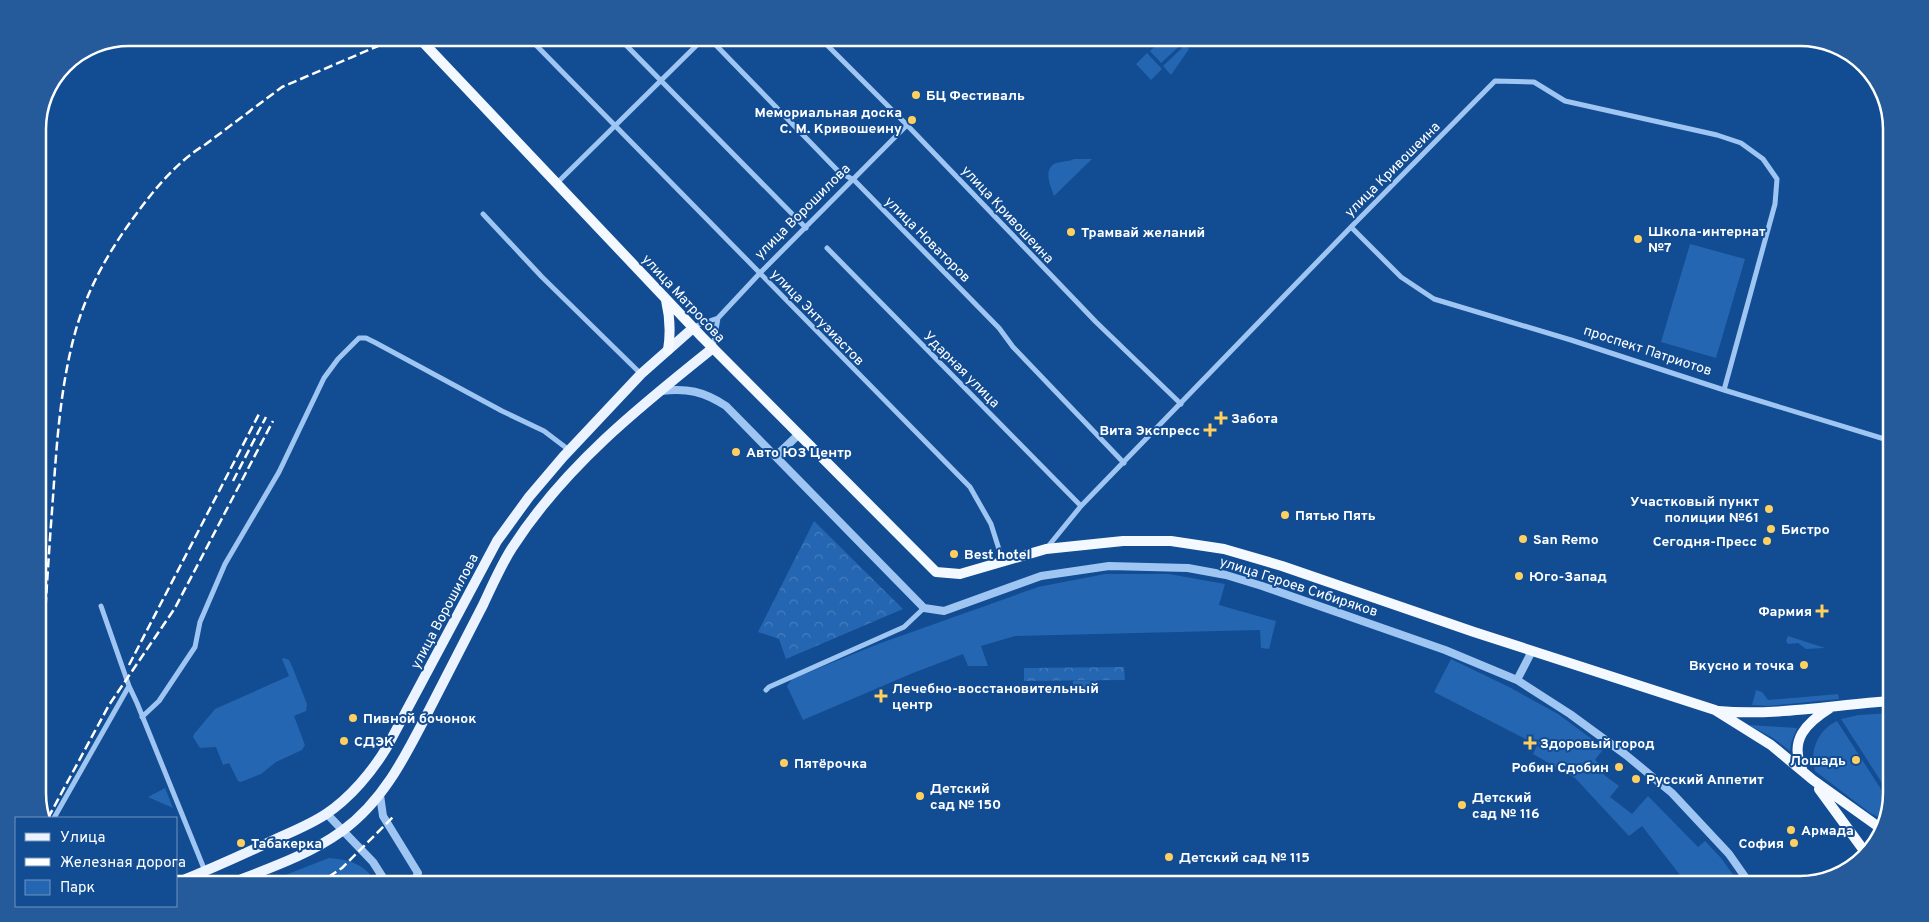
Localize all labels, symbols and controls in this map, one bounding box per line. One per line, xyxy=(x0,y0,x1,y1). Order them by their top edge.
place label: БЦ Фестиваль xyxy=(926,88,1025,105)
marker: БЦ Фестиваль xyxy=(910,89,922,101)
place label: Мемориальная доска С. М. Кривошеину xyxy=(754,105,902,138)
marker: Мемориальная доска С. М. Кривошеину xyxy=(906,114,918,126)
street label: улица Кривошеина xyxy=(1342,119,1444,221)
street label: улица Ворошилова xyxy=(752,161,854,263)
street label: улица Кривошеина xyxy=(957,162,1057,268)
street label: улица Новаторов xyxy=(880,194,973,287)
place label: Школа-интернат №7 xyxy=(1648,224,1766,257)
place label: Трамвай желаний xyxy=(1081,225,1205,242)
marker: Трамвай желаний xyxy=(1065,226,1077,238)
marker: Школа-интернат №7 xyxy=(1632,233,1644,245)
street label: улица Матросова xyxy=(638,251,728,347)
street label: улица Энтузиастов xyxy=(767,266,867,370)
street label: проспект Патриотов xyxy=(1581,323,1714,380)
street label: Ударная улица xyxy=(919,328,1003,412)
place label: Забота xyxy=(1231,411,1278,428)
marker: Забота xyxy=(1215,412,1227,424)
place label: Вита Экспресс xyxy=(1099,423,1200,440)
marker: Вита Экспресс xyxy=(1204,424,1216,436)
place label: Авто ЮЗ Центр xyxy=(746,445,852,462)
marker: Авто ЮЗ Центр xyxy=(730,446,742,458)
place label: Участковый пункт полиции №61 xyxy=(1630,494,1759,527)
marker: Участковый пункт полиции №61 xyxy=(1763,503,1775,515)
place label: Пятью Пять xyxy=(1295,508,1376,525)
marker: Пятью Пять xyxy=(1279,509,1291,521)
place label: Бистро xyxy=(1781,522,1830,539)
marker: Бистро xyxy=(1765,523,1777,535)
place label: San Remo xyxy=(1533,532,1599,549)
marker: San Remo xyxy=(1517,533,1529,545)
place label: Сегодня-Пресс xyxy=(1653,534,1757,551)
marker: Сегодня-Пресс xyxy=(1761,535,1773,547)
place label: Best hotel xyxy=(964,547,1031,564)
marker: Best hotel xyxy=(948,548,960,560)
street label: улица Ворошилова xyxy=(408,551,483,672)
street label: улица Героев Сибиряков xyxy=(1217,554,1380,621)
place label: Юго-Запад xyxy=(1529,569,1607,586)
marker: Юго-Запад xyxy=(1513,570,1525,582)
place label: Фармия xyxy=(1758,604,1812,621)
marker: Фармия xyxy=(1816,605,1828,617)
place label: Вкусно и точка xyxy=(1689,658,1794,675)
marker: Вкусно и точка xyxy=(1798,659,1810,671)
place label: Лечебно-восстановительный центр xyxy=(892,681,1099,714)
marker: Лечебно-восстановительный центр xyxy=(874,689,888,703)
place label: Пивной бочонок xyxy=(363,711,477,728)
marker: Пивной бочонок xyxy=(347,712,359,724)
place label: СДЭК xyxy=(354,734,394,751)
marker: СДЭК xyxy=(338,735,350,747)
place label: Здоровый город xyxy=(1540,736,1655,753)
marker: Здоровый город xyxy=(1524,737,1536,749)
place label: Лошадь xyxy=(1790,753,1846,770)
marker: Лошадь xyxy=(1850,754,1862,766)
place label: Пятёрочка xyxy=(794,756,867,773)
marker: Пятёрочка xyxy=(778,757,790,769)
place label: Робин Сдобин xyxy=(1511,760,1609,777)
marker: Робин Сдобин xyxy=(1613,761,1625,773)
place label: Русский Аппетит xyxy=(1646,772,1764,789)
marker: Русский Аппетит xyxy=(1630,773,1642,785)
place label: Детский сад № 150 xyxy=(930,781,1001,814)
marker: Детский сад № 150 xyxy=(914,790,926,802)
place label: Детский сад № 116 xyxy=(1472,790,1540,823)
marker: Детский сад № 116 xyxy=(1456,799,1468,811)
legend xyxy=(15,817,178,907)
place label: Армада xyxy=(1801,823,1854,840)
marker: Армада xyxy=(1785,824,1797,836)
text: Улица xyxy=(60,829,105,848)
place label: Табакерка xyxy=(251,836,322,853)
place label: София xyxy=(1739,836,1784,853)
marker: Табакерка xyxy=(235,837,247,849)
marker: София xyxy=(1788,837,1800,849)
place label: Детский сад № 115 xyxy=(1179,850,1310,867)
marker: Детский сад № 115 xyxy=(1163,851,1175,863)
text: Железная дорога xyxy=(60,854,186,873)
text: Парк xyxy=(60,879,95,898)

